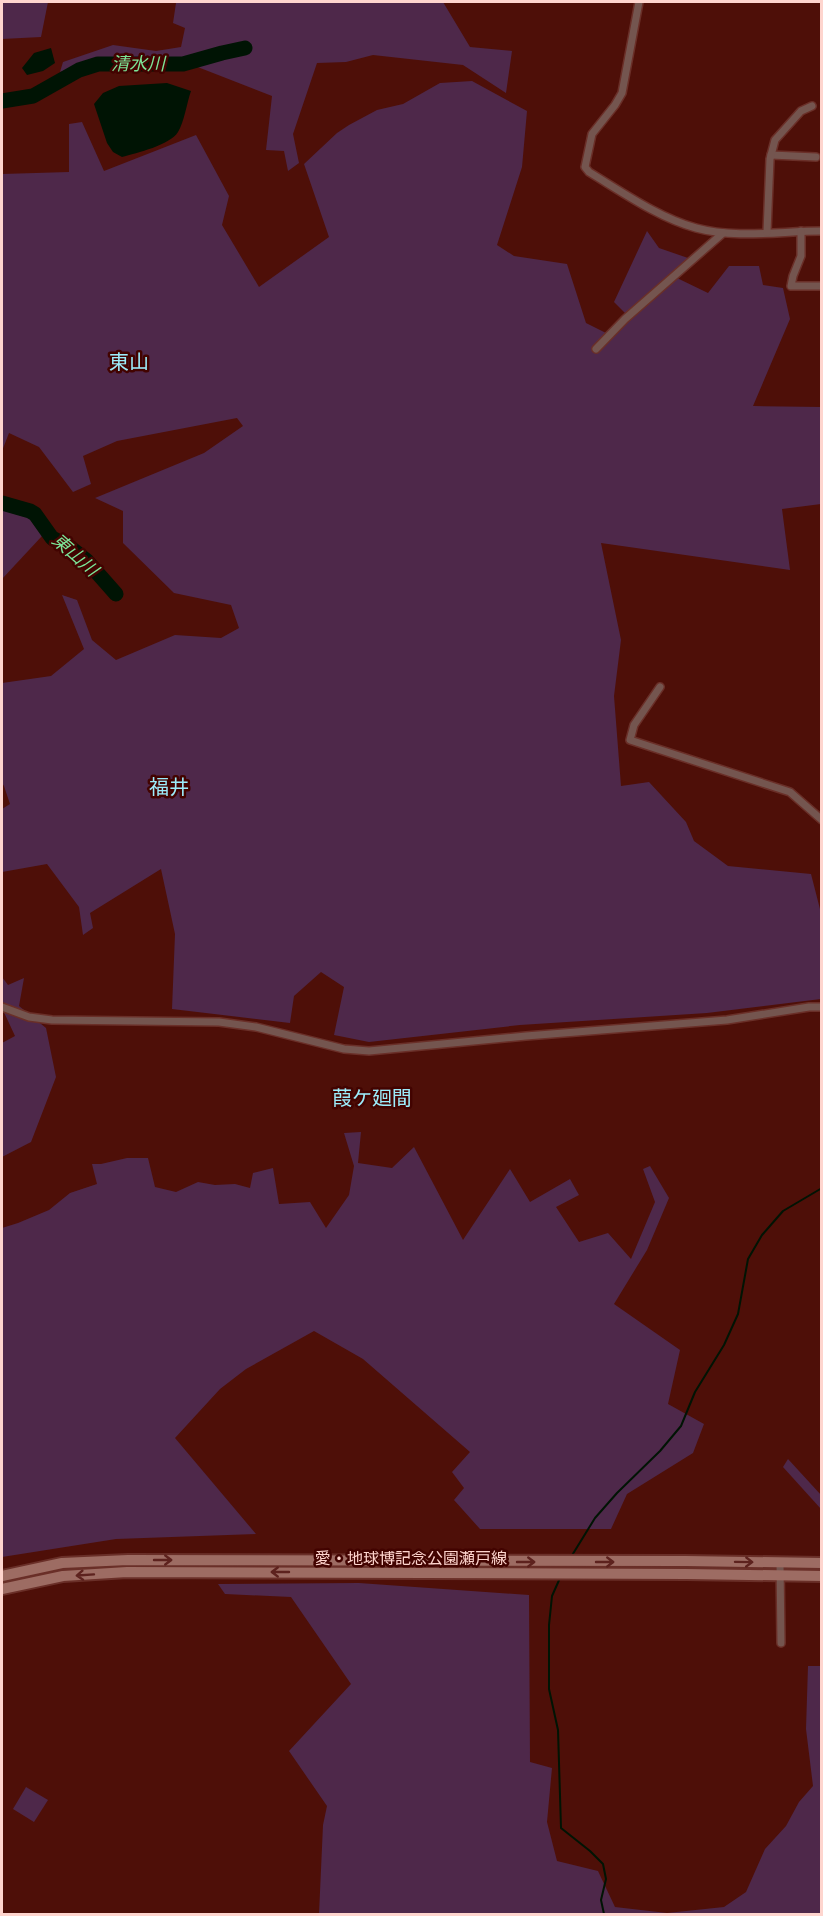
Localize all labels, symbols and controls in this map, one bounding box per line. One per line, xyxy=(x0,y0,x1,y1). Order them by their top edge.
water label: 清水川 xyxy=(111,51,167,75)
district label: 東山 xyxy=(109,348,149,375)
water label: 東山川 xyxy=(47,527,105,582)
district label: 福井 xyxy=(149,773,189,800)
district label: 葭ケ廻間 xyxy=(332,1084,412,1111)
street label: 愛・地球博記念公園瀬戸線 xyxy=(315,1547,507,1569)
one-way arrow xyxy=(153,1554,173,1566)
one-way arrow xyxy=(516,1556,536,1568)
one-way arrow xyxy=(595,1556,615,1568)
one-way arrow xyxy=(734,1556,754,1568)
one-way arrow xyxy=(270,1566,290,1578)
one-way arrow xyxy=(75,1569,95,1580)

